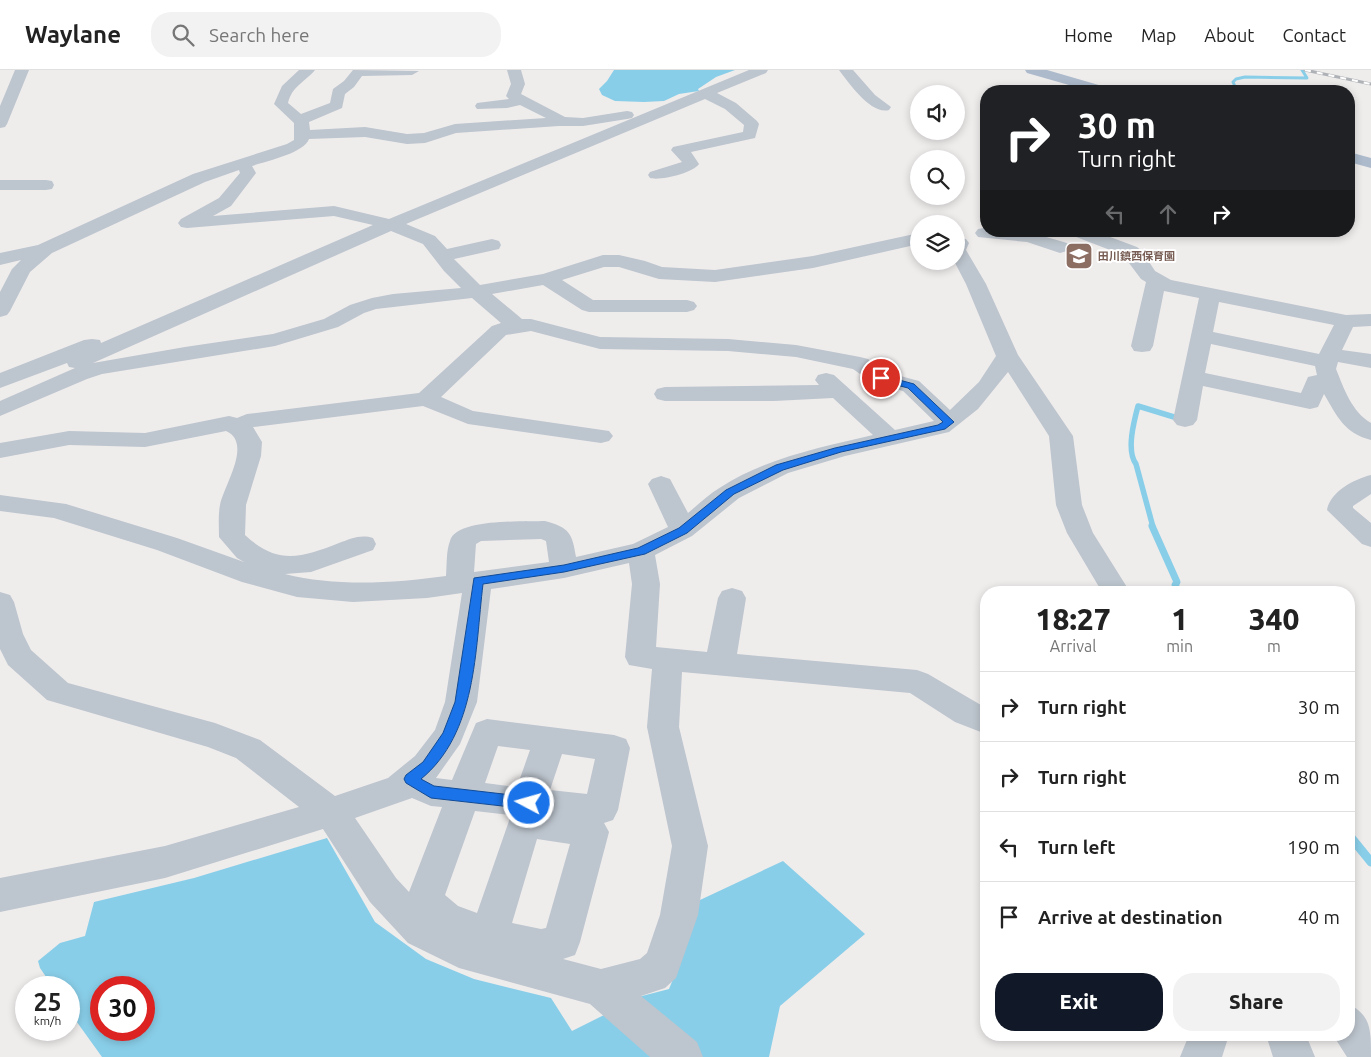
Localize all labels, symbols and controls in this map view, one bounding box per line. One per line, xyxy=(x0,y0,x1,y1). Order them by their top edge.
search box xyxy=(151,12,501,57)
text: Waylane xyxy=(25,21,121,48)
icon: search xyxy=(169,21,197,49)
text: Search here xyxy=(209,24,309,46)
text: Home xyxy=(1064,25,1113,45)
text: Map xyxy=(1141,25,1176,45)
text: About xyxy=(1204,25,1254,45)
text: Contact xyxy=(1282,25,1346,45)
map controls xyxy=(910,85,965,270)
button: sound xyxy=(910,85,965,140)
icon: right xyxy=(995,105,1060,170)
text: 30 m xyxy=(1078,105,1156,145)
text: Turn right xyxy=(1078,146,1176,171)
button: search xyxy=(910,150,965,205)
icon: left xyxy=(1101,200,1129,228)
icon: ahead xyxy=(1154,200,1182,228)
icon: right xyxy=(1207,200,1235,228)
button: layers xyxy=(910,215,965,270)
school or university icon: 田川鎮西保育園 xyxy=(1064,241,1094,271)
place label: 田川鎮西保育園 xyxy=(1098,250,1175,262)
pin xyxy=(860,357,902,399)
icon: arrive xyxy=(867,364,895,392)
text: 18:27 xyxy=(1036,602,1111,636)
text: 1 xyxy=(1171,602,1188,636)
text: 340 xyxy=(1249,602,1299,636)
text: Arrival xyxy=(1050,637,1096,655)
text: min xyxy=(1166,637,1193,655)
text: m xyxy=(1267,637,1281,655)
icon: right xyxy=(995,693,1023,721)
text: Turn right xyxy=(1038,696,1126,718)
text: 30 m xyxy=(1298,696,1340,718)
icon: right xyxy=(995,763,1023,791)
text: Turn right xyxy=(1038,766,1126,788)
text: 80 m xyxy=(1298,766,1340,788)
position arrow xyxy=(502,776,554,828)
icon: left xyxy=(995,833,1023,861)
text: Turn left xyxy=(1038,836,1116,858)
text: 190 m xyxy=(1287,836,1340,858)
icon: arrive xyxy=(995,903,1023,931)
text: Arrive at destination xyxy=(1038,906,1223,928)
text: 40 m xyxy=(1298,906,1340,928)
button: Exit xyxy=(995,973,1163,1031)
button: Share xyxy=(1173,973,1340,1031)
speed limit sign: 30 xyxy=(90,976,155,1041)
text: 25 xyxy=(33,988,62,1016)
text: km/h xyxy=(34,1014,61,1027)

